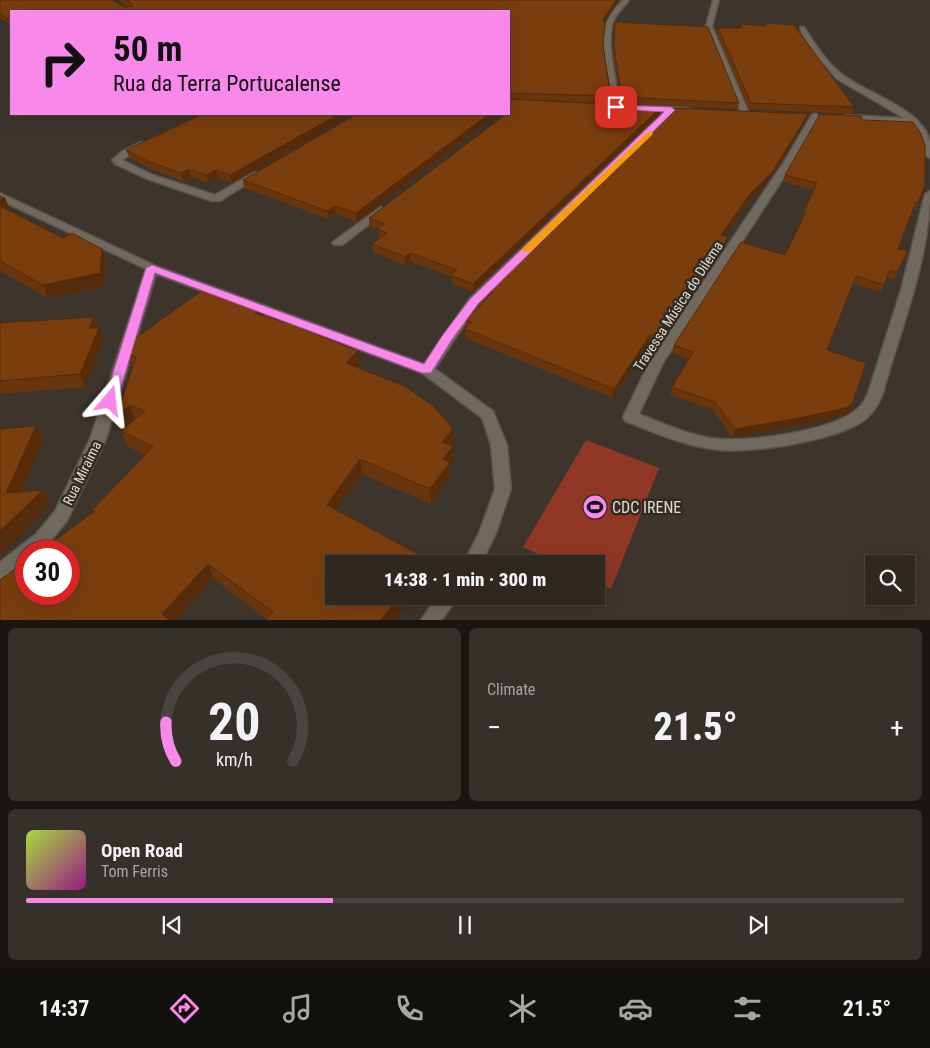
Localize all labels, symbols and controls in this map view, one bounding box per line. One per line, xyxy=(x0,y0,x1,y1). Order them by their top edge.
text: 50 m xyxy=(113,29,182,70)
icon: right xyxy=(30,30,95,95)
text: Rua da Terra Portucalense xyxy=(113,71,341,96)
pin xyxy=(595,86,637,128)
icon: arrive xyxy=(602,93,630,121)
street label: Travessa Música do Dilema xyxy=(630,238,726,374)
position arrow xyxy=(83,374,135,426)
street label: Rua Miraima xyxy=(60,438,104,508)
sports icon: CDC IRENE xyxy=(582,494,608,520)
place label: CDC IRENE xyxy=(612,498,681,517)
speed limit sign: 30 xyxy=(15,540,80,605)
map controls xyxy=(865,555,915,605)
button: search xyxy=(865,555,915,605)
text: 14:38 · 1 min · 300 m xyxy=(384,568,546,591)
text: Climate xyxy=(487,680,535,699)
text: 20 xyxy=(208,692,261,753)
text: 21.5° xyxy=(653,705,738,749)
text: − xyxy=(487,711,501,744)
text: + xyxy=(890,711,904,744)
text: km/h xyxy=(216,749,253,770)
text: Open Road xyxy=(101,839,183,862)
text: Tom Ferris xyxy=(101,862,168,881)
icon: previous xyxy=(158,911,186,939)
icon: pause xyxy=(451,911,479,939)
icon: next xyxy=(744,911,772,939)
icon: directions xyxy=(167,991,202,1026)
icon: music xyxy=(280,991,315,1026)
icon: phone xyxy=(392,991,427,1026)
icon: climate xyxy=(505,991,540,1026)
icon: car xyxy=(618,991,653,1026)
icon: filters xyxy=(730,991,765,1026)
text: 14:37 xyxy=(39,996,89,1021)
text: 21.5° xyxy=(843,996,891,1021)

